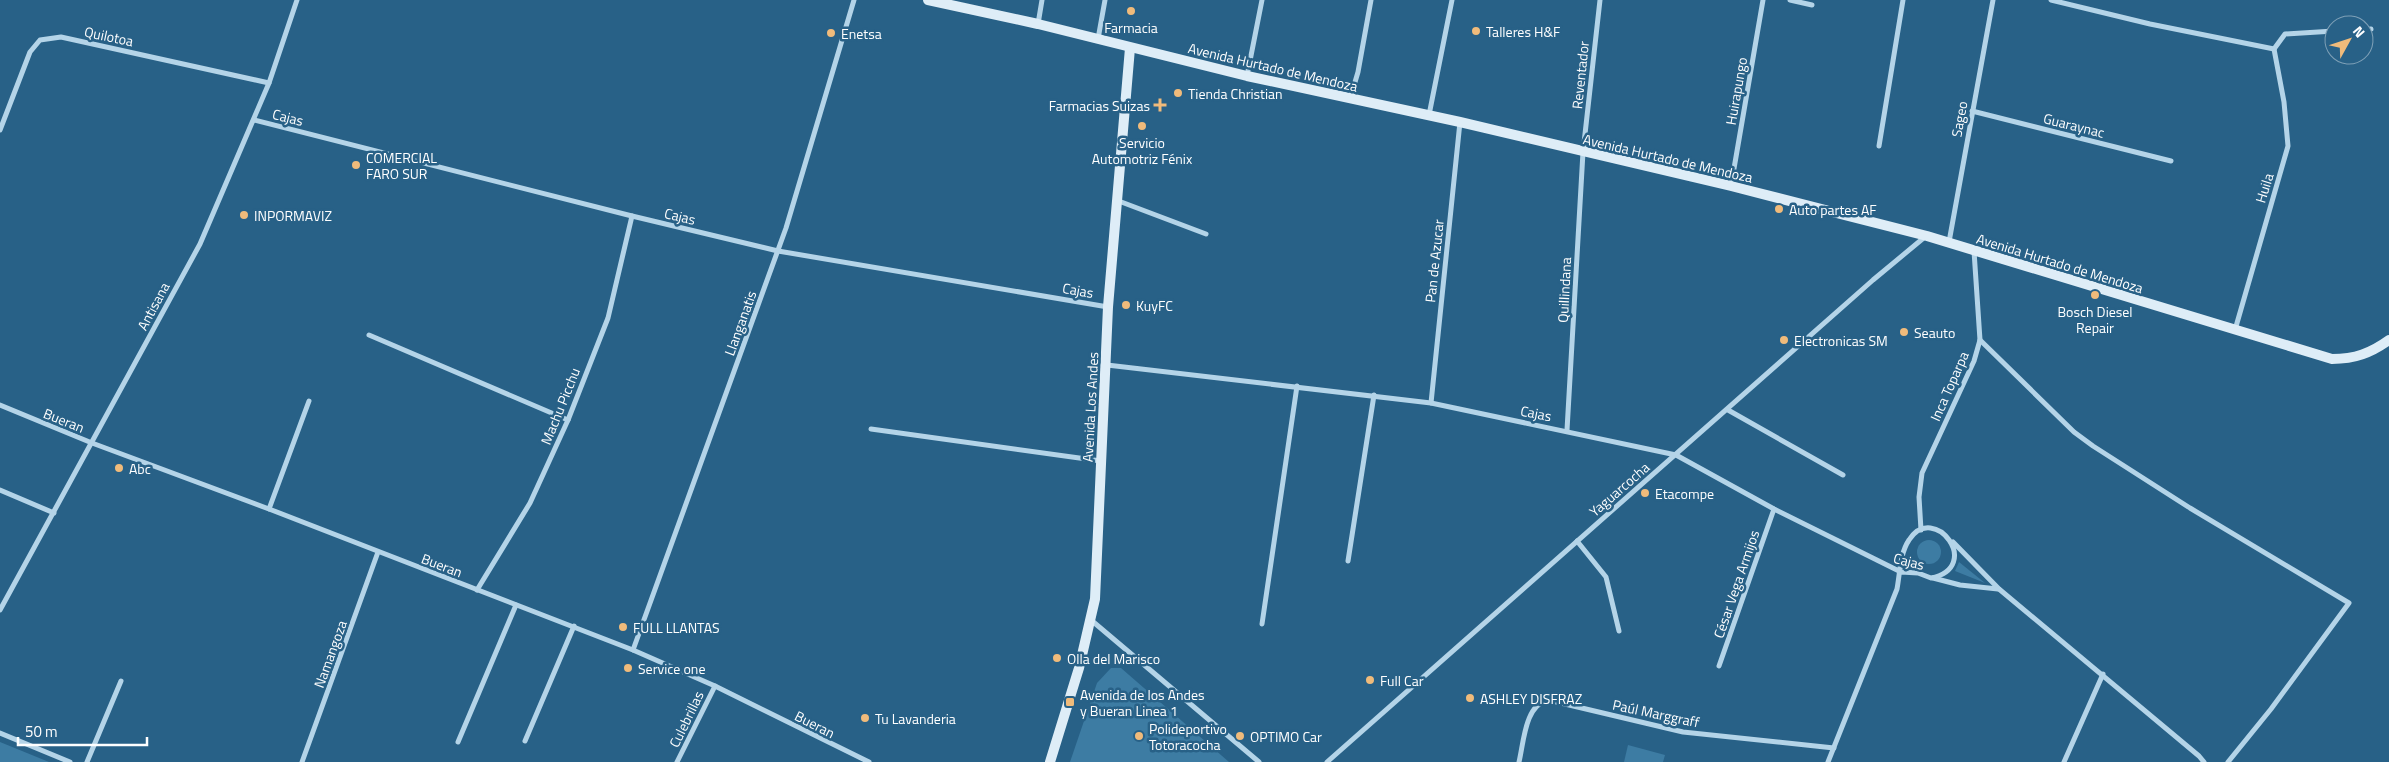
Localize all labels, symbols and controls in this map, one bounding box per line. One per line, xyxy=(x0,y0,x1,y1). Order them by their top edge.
marker: Farmacia xyxy=(1125,5,1137,17)
north arrow xyxy=(2324,15,2374,65)
place label: Farmacia xyxy=(1104,17,1158,38)
street label: Quilotoa xyxy=(83,21,135,51)
place label: Talleres H&F xyxy=(1486,21,1560,42)
text: N xyxy=(2348,21,2371,42)
place label: Enetsa xyxy=(841,23,882,44)
marker: Talleres H&F xyxy=(1470,25,1482,37)
marker: Enetsa xyxy=(825,27,837,39)
street label: Avenida Hurtado de Mendoza xyxy=(1186,37,1360,97)
street label: Reventador xyxy=(1566,40,1594,110)
street label: Huirapungo xyxy=(1720,55,1752,127)
place label: Tienda Christian xyxy=(1188,83,1283,104)
marker: Tienda Christian xyxy=(1172,87,1184,99)
place label: Farmacias Suizas xyxy=(1049,95,1150,116)
marker: Farmacias Suizas xyxy=(1154,99,1166,111)
street label: Sageo xyxy=(1946,99,1972,139)
street label: Cajas xyxy=(270,103,306,131)
street label: Guaraynac xyxy=(2041,107,2107,143)
marker: Servicio Automotriz Fénix xyxy=(1136,120,1148,132)
street label: Avenida Hurtado de Mendoza xyxy=(1581,128,1755,188)
place label: Servicio Automotriz Fénix xyxy=(1092,132,1193,169)
place label: COMERCIAL FARO SUR xyxy=(366,147,437,184)
marker: COMERCIAL FARO SUR xyxy=(350,159,362,171)
street label: Huila xyxy=(2250,170,2278,206)
place label: Auto partes AF xyxy=(1789,199,1877,220)
street label: Cajas xyxy=(662,202,698,230)
marker: Auto partes AF xyxy=(1773,203,1785,215)
place label: INPORMAVIZ xyxy=(254,205,332,226)
marker: INPORMAVIZ xyxy=(238,209,250,221)
street label: Pan de Azucar xyxy=(1419,218,1449,304)
street label: Avenida Hurtado de Mendoza xyxy=(1974,228,2146,298)
street label: Quillindana xyxy=(1552,257,1576,323)
street label: Cajas xyxy=(1061,277,1095,303)
street label: Antisana xyxy=(132,278,174,334)
street label: Llanganatis xyxy=(719,288,761,358)
marker: Bosch Diesel Repair xyxy=(2089,289,2101,301)
place label: KuyFC xyxy=(1136,295,1173,316)
marker: KuyFC xyxy=(1120,299,1132,311)
place label: Bosch Diesel Repair xyxy=(2057,301,2133,338)
place label: Seauto xyxy=(1914,322,1955,343)
marker: Seauto xyxy=(1898,326,1910,338)
place label: Electronicas SM xyxy=(1794,330,1888,351)
marker: Electronicas SM xyxy=(1778,334,1790,346)
street label: Inca Toparpa xyxy=(1924,348,1974,424)
street label: Avenida Los Andes xyxy=(1077,351,1103,463)
street label: Machu Picchu xyxy=(535,364,585,448)
street label: Cajas xyxy=(1519,400,1553,426)
street label: Bueran xyxy=(40,402,88,438)
street label: Yaguarcocha xyxy=(1584,457,1654,521)
place label: Abc xyxy=(129,458,151,479)
marker: Abc xyxy=(113,462,125,474)
place label: Etacompe xyxy=(1655,483,1714,504)
marker: Etacompe xyxy=(1639,487,1651,499)
street label: César Vega Armijos xyxy=(1708,527,1764,641)
street label: Cajas xyxy=(1891,547,1927,575)
street label: Bueran xyxy=(418,548,466,582)
street label: Namangoza xyxy=(308,617,352,691)
place label: FULL LLANTAS xyxy=(633,617,720,638)
marker: FULL LLANTAS xyxy=(617,621,629,633)
place label: Olla del Marisco xyxy=(1067,648,1160,669)
marker: Olla del Marisco xyxy=(1051,652,1063,664)
place label: Service one xyxy=(638,658,705,679)
marker: Service one xyxy=(622,662,634,674)
place label: Full Car xyxy=(1380,670,1424,691)
marker: Full Car xyxy=(1364,674,1376,686)
place label: Avenida de los Andes y Bueran Linea 1 xyxy=(1080,684,1204,721)
street label: Culebrillas xyxy=(663,687,709,751)
place label: ASHLEY DISFRAZ xyxy=(1480,688,1582,709)
marker: ASHLEY DISFRAZ xyxy=(1464,692,1476,704)
street label: Paúl Marggraff xyxy=(1611,694,1702,732)
marker: Avenida de los Andes y Bueran Linea 1 xyxy=(1064,696,1076,708)
street label: Bueran xyxy=(791,705,839,743)
place label: Tu Lavanderia xyxy=(875,708,956,729)
marker: Tu Lavanderia xyxy=(859,712,871,724)
scale bar xyxy=(18,714,146,746)
place label: Polideportivo Totoracocha xyxy=(1149,718,1227,755)
text: 50 m xyxy=(25,720,58,743)
place label: OPTIMO Car xyxy=(1250,726,1322,747)
marker: Polideportivo Totoracocha xyxy=(1133,730,1145,742)
marker: OPTIMO Car xyxy=(1234,730,1246,742)

